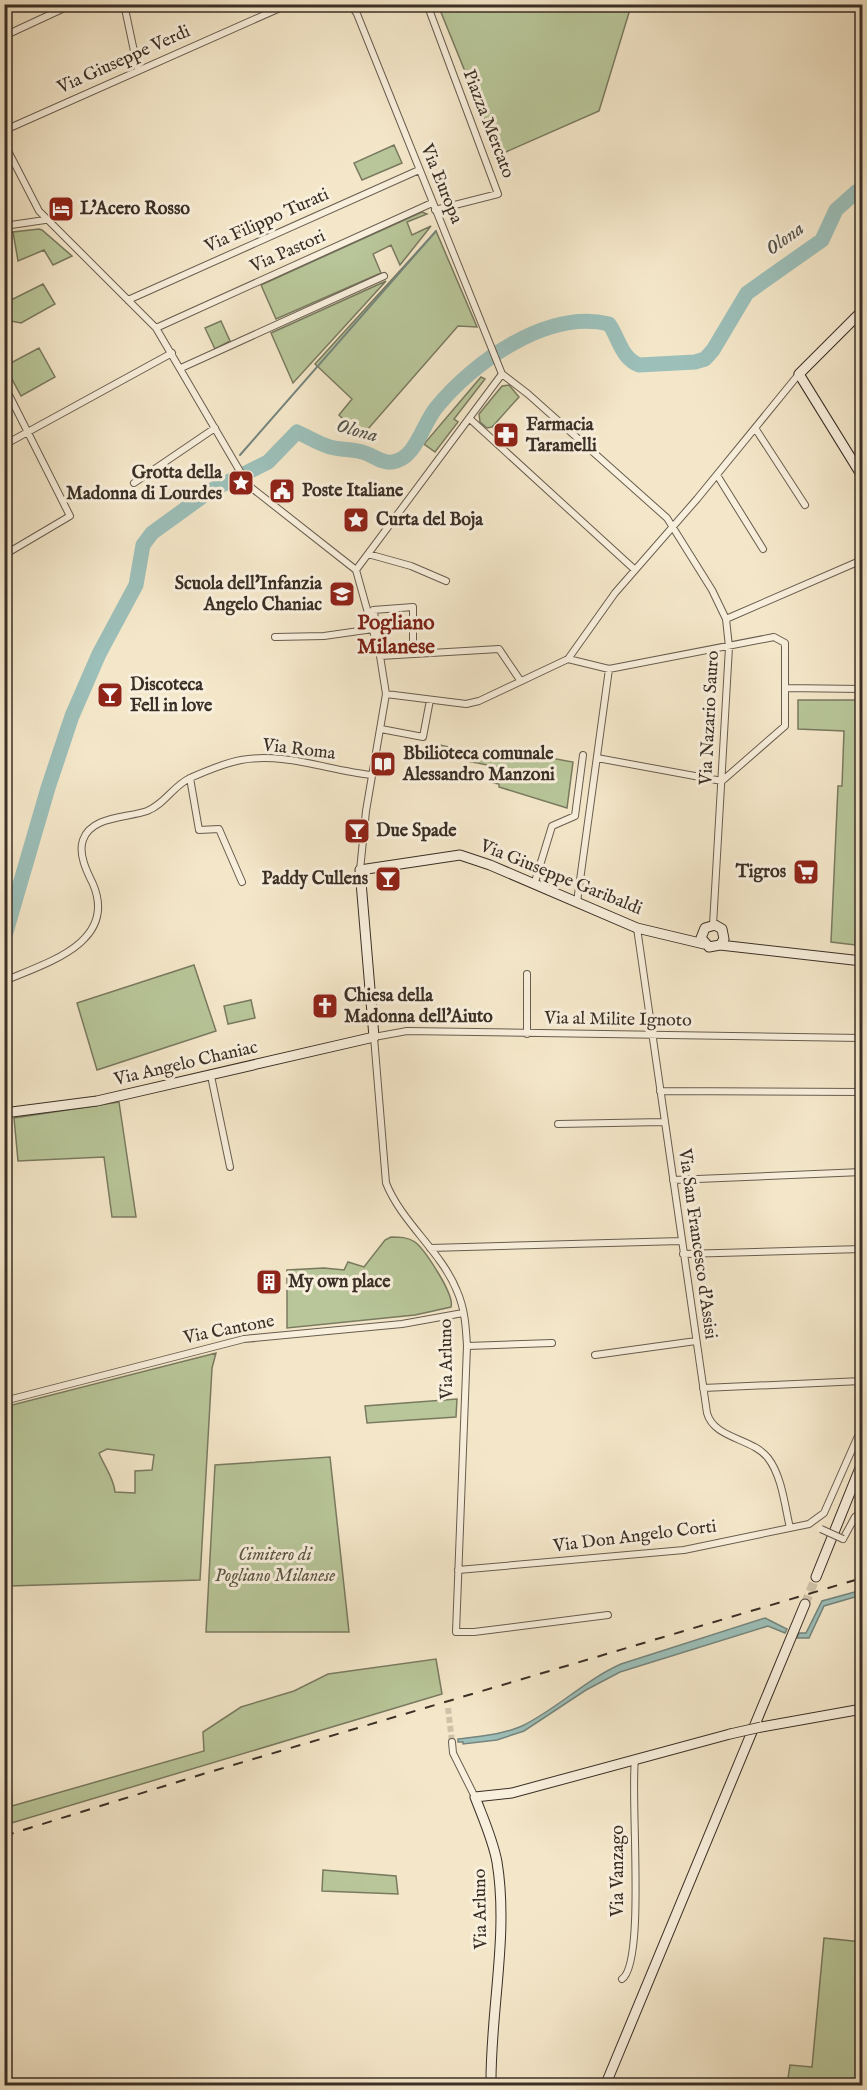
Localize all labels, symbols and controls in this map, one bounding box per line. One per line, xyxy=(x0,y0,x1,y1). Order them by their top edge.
street label: Via Giuseppe Verdi xyxy=(53,20,194,100)
street label: Piazza Mercato xyxy=(457,66,519,182)
street label: Via Europa xyxy=(414,140,467,227)
street label: Via Filippo Turati xyxy=(200,183,333,259)
hotel icon: L'Acero Rosso xyxy=(46,194,76,224)
place label: L'Acero Rosso xyxy=(80,198,190,221)
water label: Olona xyxy=(761,216,809,261)
street label: Via Pastori xyxy=(246,225,329,279)
water label: Olona xyxy=(333,413,381,449)
place label: Farmacia Taramelli xyxy=(525,414,597,458)
pharmacy icon: Farmacia Taramelli xyxy=(491,420,521,450)
place label: Grotta della Madonna di Lourdes xyxy=(66,462,223,506)
place icon: Grotta della Madonna di Lourdes xyxy=(226,468,256,498)
public building icon: Poste Italiane xyxy=(267,476,297,506)
place label: Poste Italiane xyxy=(302,480,404,503)
place icon: Curta del Boja xyxy=(341,505,371,535)
place label: Curta del Boja xyxy=(376,509,484,532)
place label: Scuola dell'Infanzia Angelo Chaniac xyxy=(175,573,323,617)
school or university icon: Scuola dell'Infanzia Angelo Chaniac xyxy=(327,579,357,609)
district label: Pogliano Milanese xyxy=(357,610,435,661)
street label: Via Nazario Sauro xyxy=(695,650,725,787)
place label: Discoteca Fell in love xyxy=(130,674,213,718)
bar icon: Discoteca Fell in love xyxy=(95,680,125,710)
street label: Via Roma xyxy=(260,734,337,766)
place label: Bbilioteca comunale Alessandro Manzoni xyxy=(402,743,555,787)
library icon: Bbilioteca comunale Alessandro Manzoni xyxy=(368,749,398,779)
bar icon: Due Spade xyxy=(342,816,372,846)
place label: Due Spade xyxy=(376,820,457,843)
street label: Via Giuseppe Garibaldi xyxy=(476,835,646,921)
supermarket icon: Tigros xyxy=(791,857,821,887)
place label: Tigros xyxy=(735,861,787,884)
bar icon: Paddy Cullens xyxy=(373,864,403,894)
place label: Paddy Cullens xyxy=(262,868,369,891)
place label: Chiesa della Madonna dell'Aiuto xyxy=(344,985,493,1029)
church icon: Chiesa della Madonna dell'Aiuto xyxy=(310,991,340,1021)
street label: Via al Milite Ignoto xyxy=(543,1007,692,1033)
street label: Via Angelo Chaniac xyxy=(111,1036,260,1092)
street label: Via San Francesco d'Assisi xyxy=(672,1146,722,1341)
building icon: My own place xyxy=(254,1267,284,1297)
place label: My own place xyxy=(288,1271,391,1294)
street label: Via Cantone xyxy=(181,1310,276,1350)
street label: Via Arluno xyxy=(435,1318,459,1400)
street label: Via Don Angelo Corti xyxy=(551,1516,718,1559)
park label: Cimitero di Pogliano Milanese xyxy=(215,1544,335,1588)
street label: Via Vanzago xyxy=(607,1825,630,1918)
street label: Via Arluno xyxy=(469,1868,493,1950)

